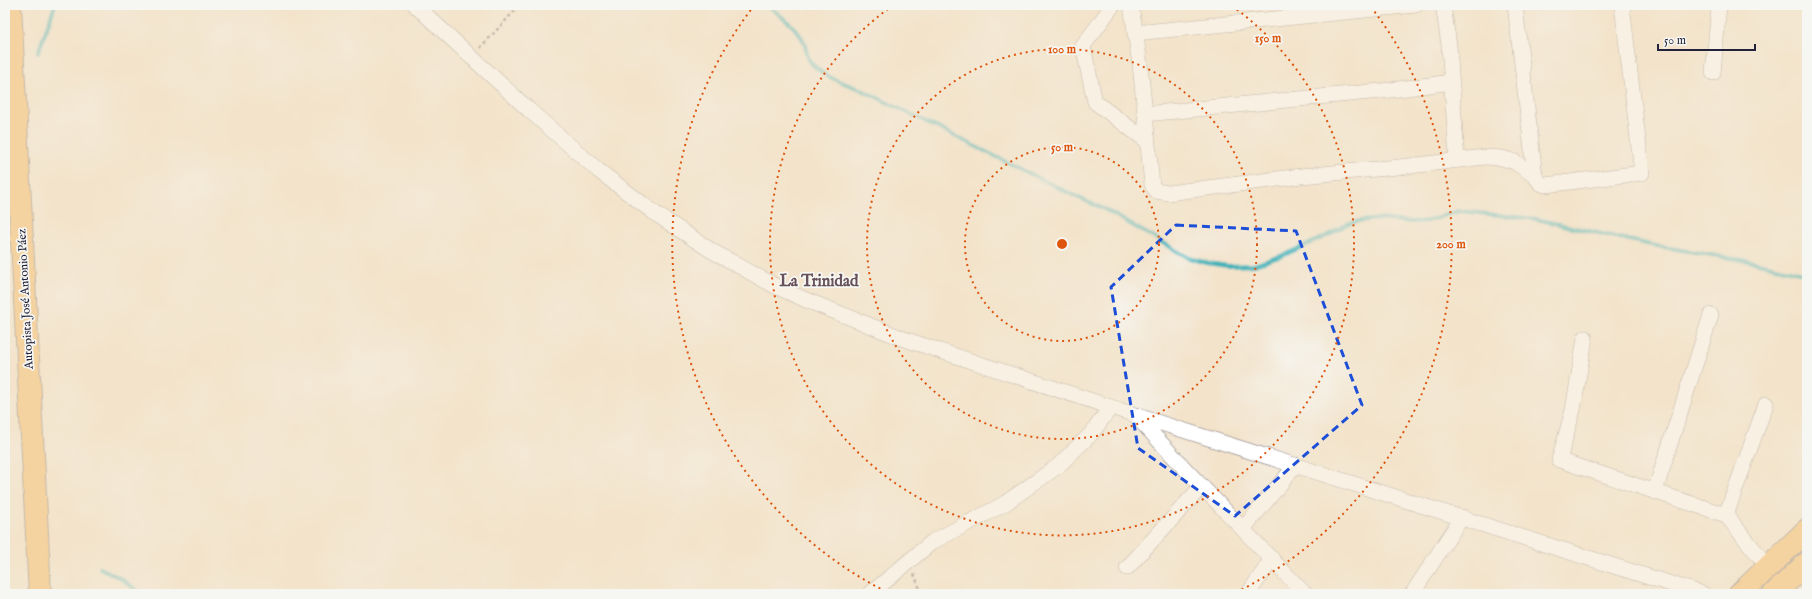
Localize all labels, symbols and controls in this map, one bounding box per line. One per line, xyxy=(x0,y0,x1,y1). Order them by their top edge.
scale bar xyxy=(1658,26,1755,52)
text: 150 m xyxy=(1255,31,1282,46)
text: 50 m xyxy=(1664,33,1686,48)
text: 100 m xyxy=(1048,42,1077,57)
text: 50 m xyxy=(1051,140,1074,155)
street label: Autopista José Antonio Páez xyxy=(14,228,38,371)
centre of rings xyxy=(1055,237,1069,251)
text: 200 m xyxy=(1436,237,1466,252)
district label: La Trinidad xyxy=(779,272,859,292)

